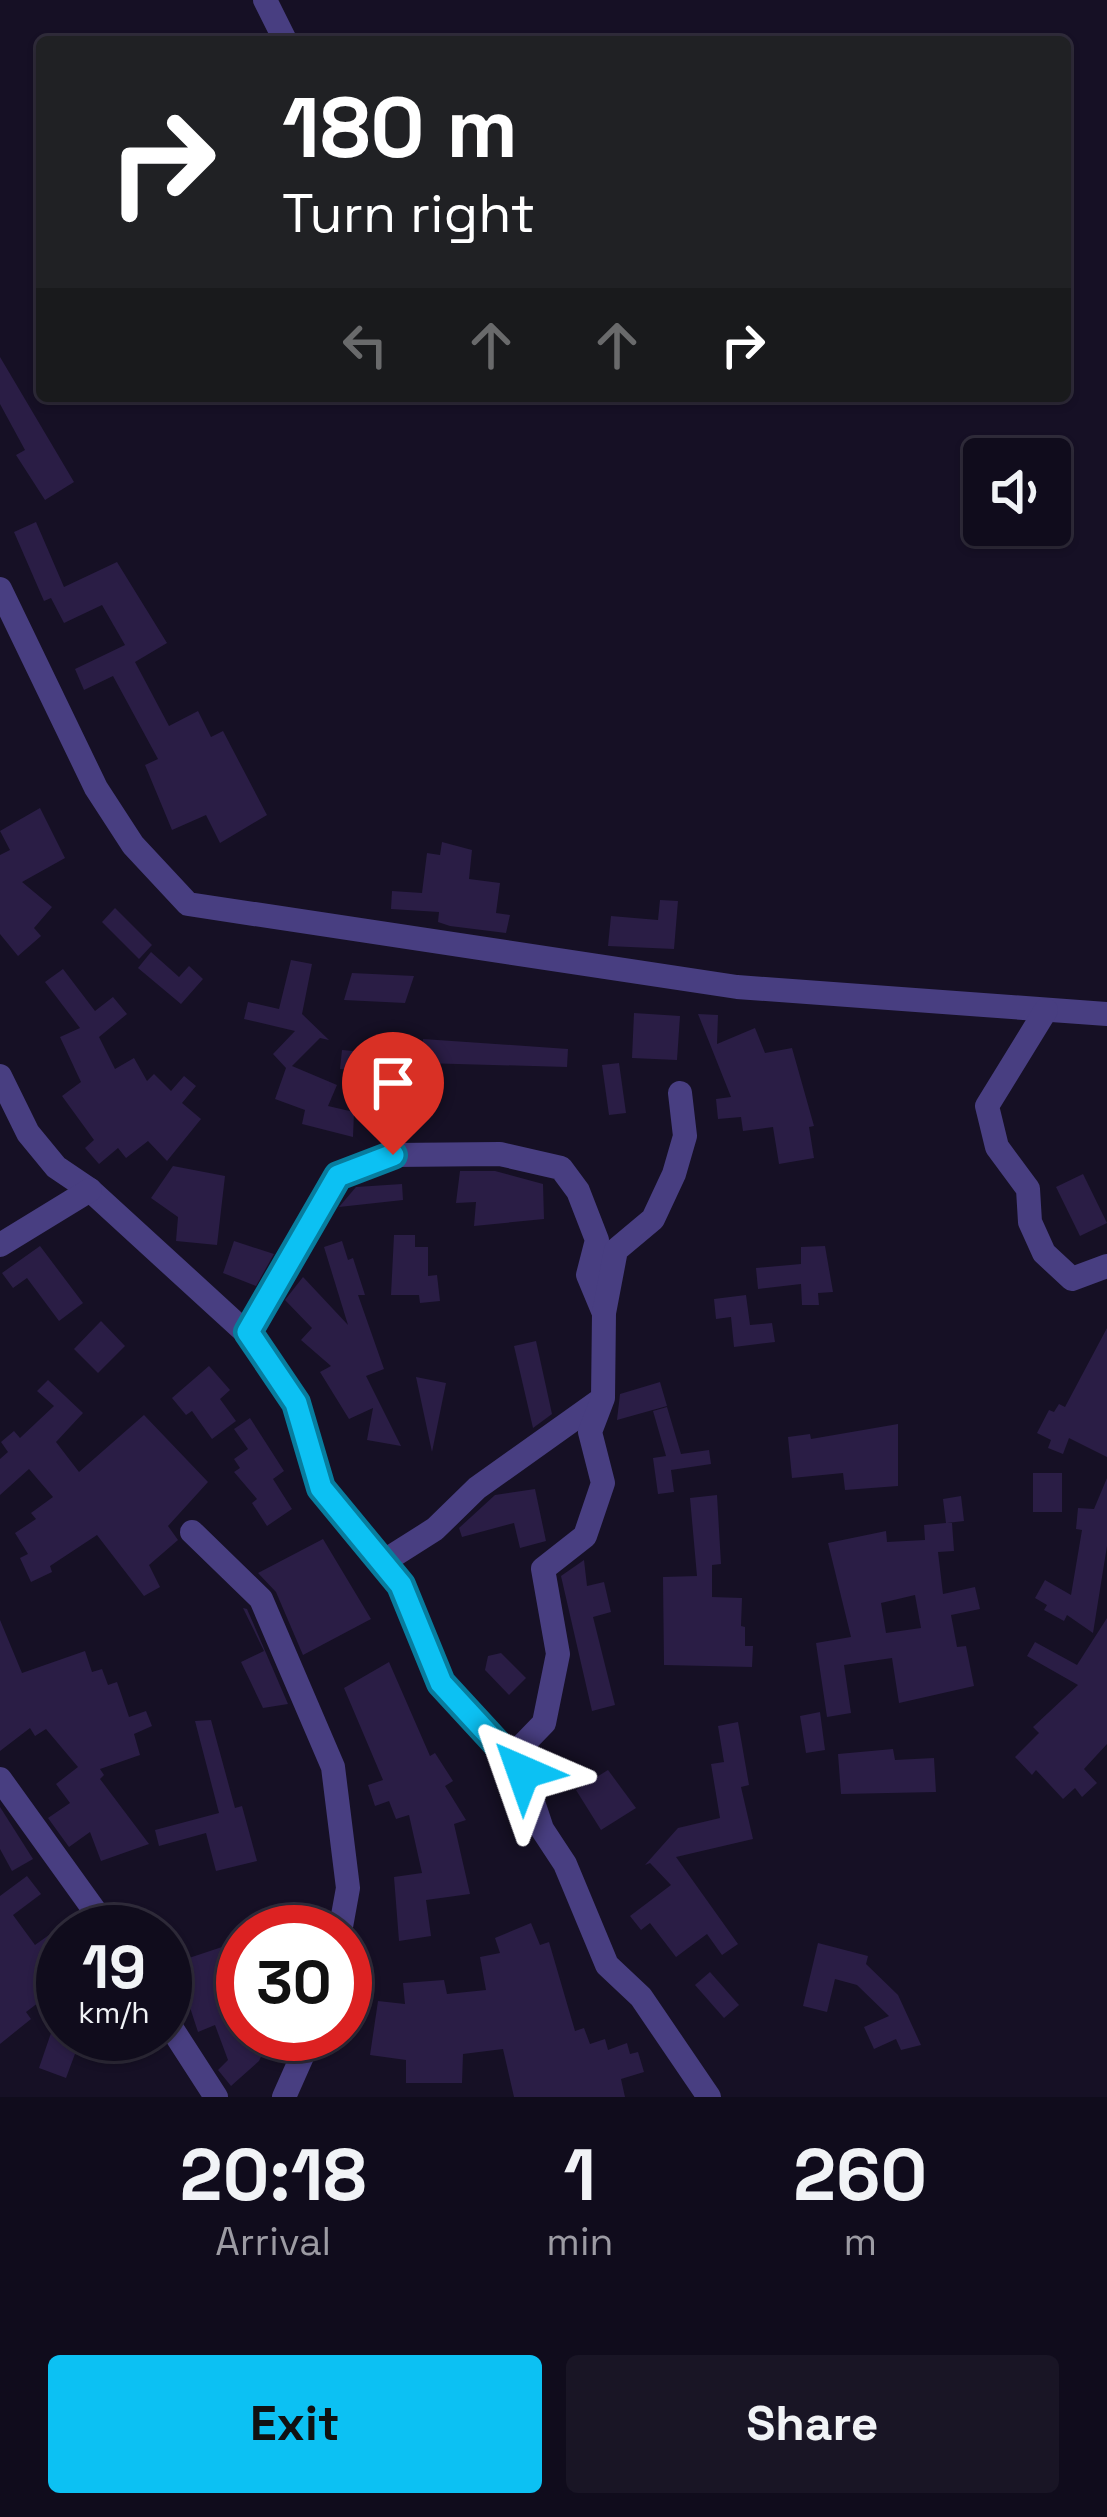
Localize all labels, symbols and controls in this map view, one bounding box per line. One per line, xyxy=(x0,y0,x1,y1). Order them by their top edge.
text: 180 m xyxy=(282,74,518,182)
icon: right xyxy=(84,84,240,240)
text: Turn right xyxy=(282,179,535,248)
icon: left xyxy=(332,312,398,378)
icon: ahead xyxy=(458,312,524,378)
icon: ahead xyxy=(584,312,650,378)
icon: right xyxy=(710,312,776,378)
map controls xyxy=(963,438,1071,546)
button: sound xyxy=(963,438,1071,546)
pin xyxy=(342,1032,444,1155)
icon: arrive xyxy=(360,1050,426,1116)
position arrow xyxy=(460,1709,586,1835)
speed limit sign: 30 xyxy=(216,1905,372,2061)
text: 19 xyxy=(82,1929,146,2006)
text: km/h xyxy=(78,1993,150,2032)
text: 20:18 xyxy=(180,2129,366,2221)
text: 1 xyxy=(564,2129,596,2221)
text: 260 xyxy=(793,2129,927,2221)
text: Arrival xyxy=(215,2217,331,2266)
text: min xyxy=(546,2217,613,2266)
text: m xyxy=(843,2217,877,2266)
button: Exit xyxy=(48,2355,542,2493)
button: Share xyxy=(566,2355,1059,2493)

